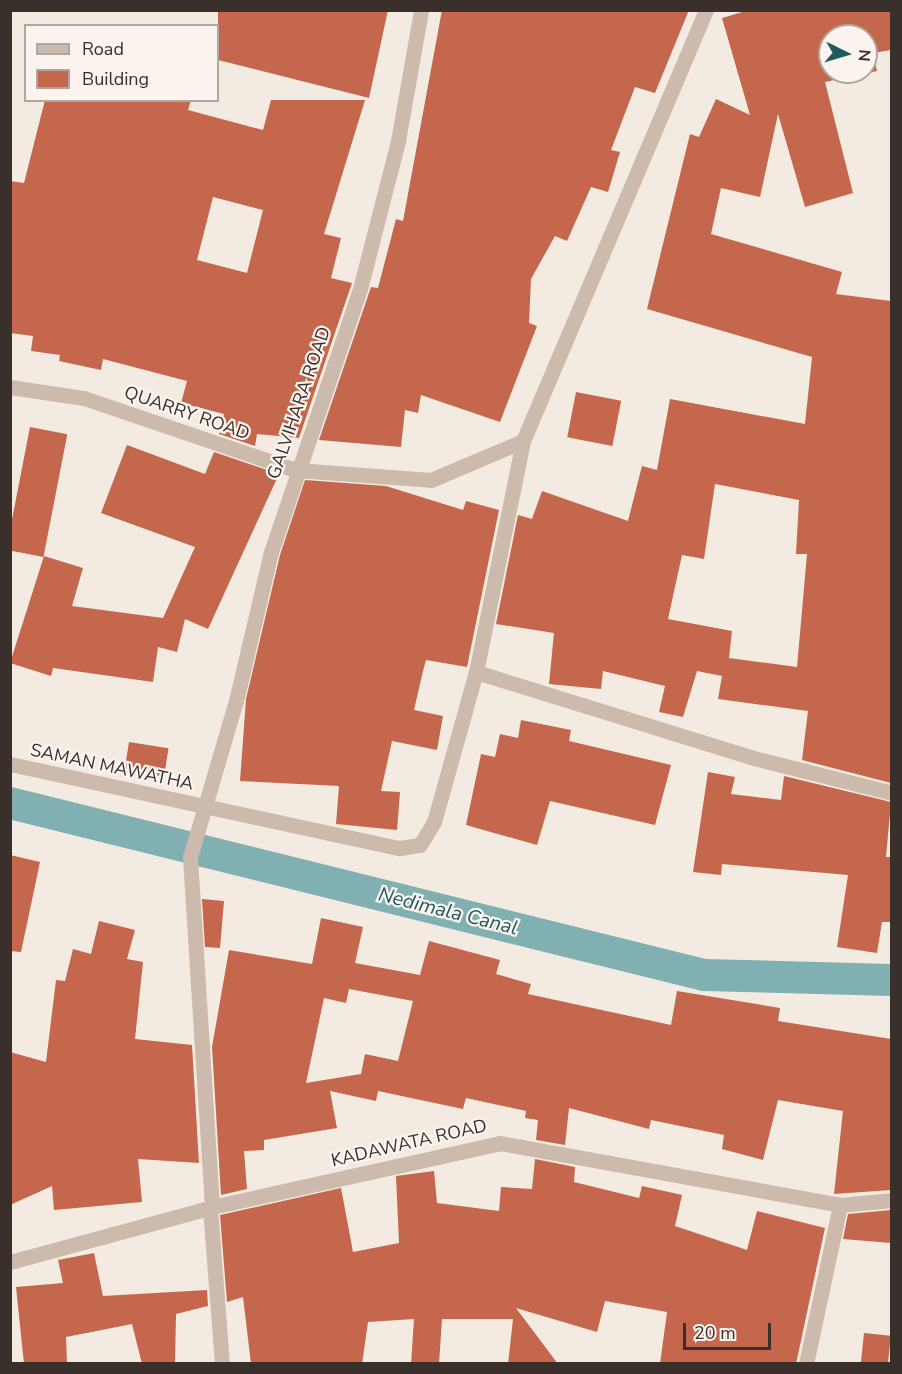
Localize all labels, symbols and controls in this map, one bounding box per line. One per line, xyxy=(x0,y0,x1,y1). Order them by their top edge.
legend xyxy=(24,24,219,102)
north arrow xyxy=(818,24,878,84)
text: Road xyxy=(82,37,124,61)
text: N xyxy=(852,48,875,62)
text: Building xyxy=(82,67,149,91)
street label: GALVIHARA ROAD xyxy=(263,324,335,482)
street label: QUARRY ROAD xyxy=(121,381,253,445)
street label: SAMAN MAWATHA xyxy=(28,739,196,795)
water label: Nedimala Canal xyxy=(376,882,520,940)
street label: KADAWATA ROAD xyxy=(329,1115,489,1171)
scale bar xyxy=(686,1311,774,1349)
text: 20 m xyxy=(694,1321,736,1345)

